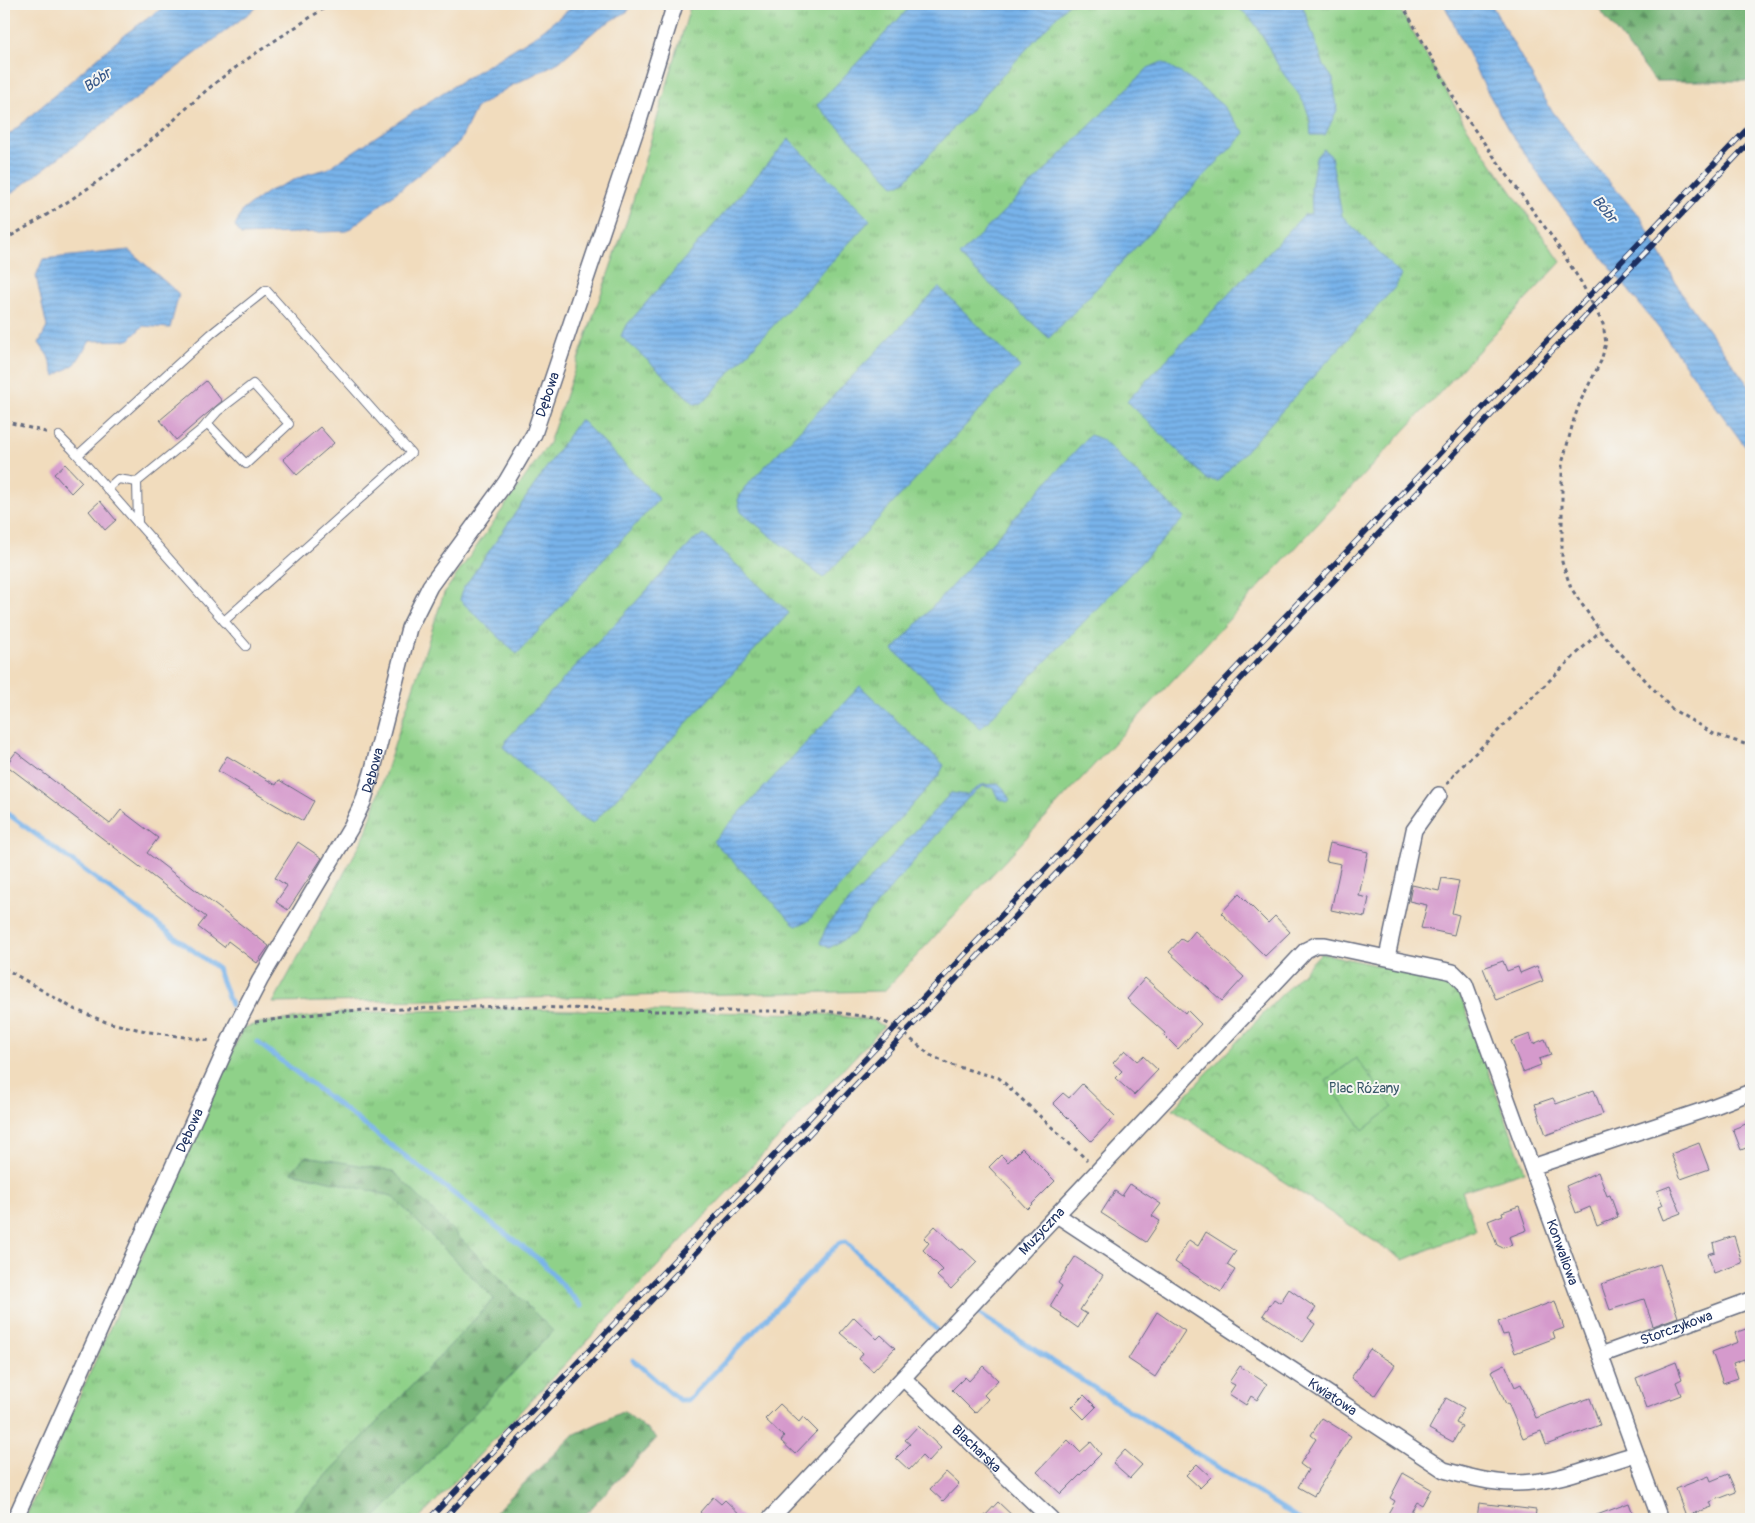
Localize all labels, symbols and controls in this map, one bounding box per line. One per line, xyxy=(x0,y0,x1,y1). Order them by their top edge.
water label: Bóbr xyxy=(80,63,116,97)
water label: Bóbr xyxy=(1588,192,1622,228)
street label: Dębowa xyxy=(532,370,563,419)
street label: Dębowa xyxy=(358,746,387,795)
park label: Plac Różany xyxy=(1329,1080,1399,1097)
street label: Dębowa xyxy=(172,1106,207,1155)
street label: Muzyczna xyxy=(1015,1204,1068,1259)
street label: Konwaliowa xyxy=(1542,1217,1582,1288)
street label: Storczykowa xyxy=(1638,1307,1715,1349)
street label: Kwiatowa xyxy=(1304,1375,1360,1419)
street label: Blacharska xyxy=(948,1421,1005,1476)

